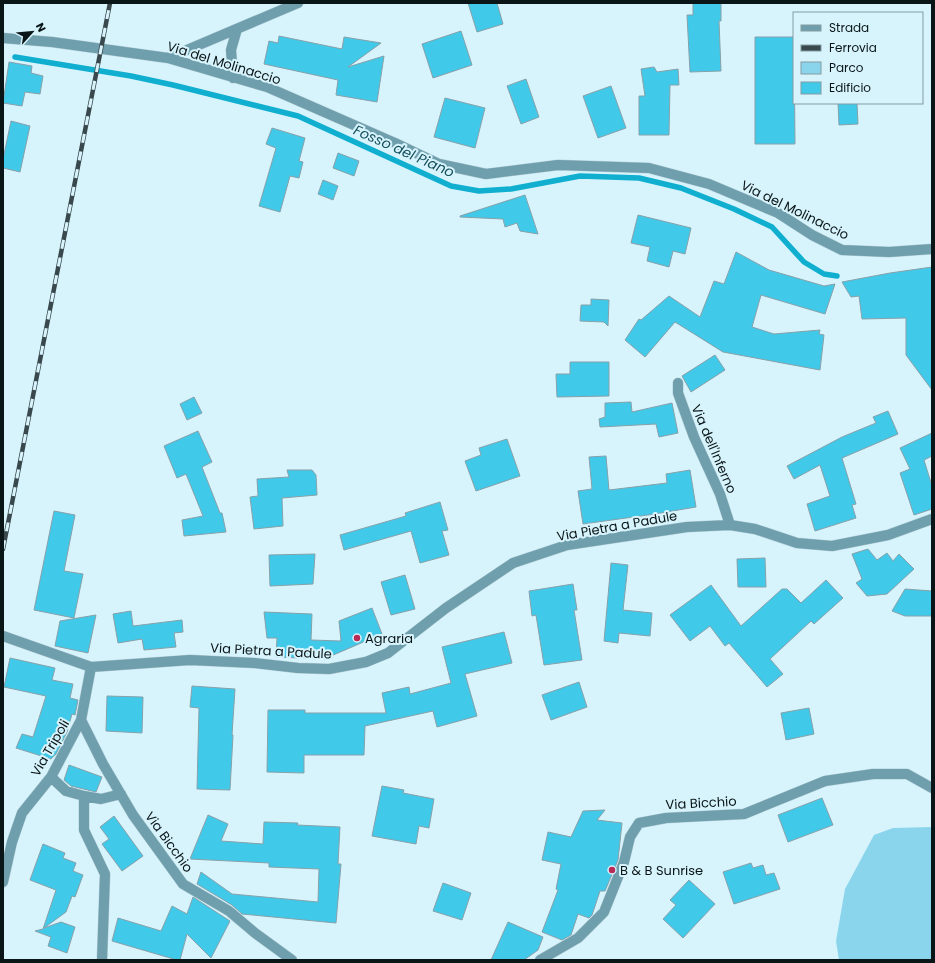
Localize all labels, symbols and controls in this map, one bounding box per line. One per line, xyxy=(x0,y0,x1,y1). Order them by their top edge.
north arrow xyxy=(12,12,52,52)
legend xyxy=(793,12,923,104)
text: Strada xyxy=(829,19,869,36)
text: N xyxy=(32,20,50,35)
street label: Via del Molinaccio xyxy=(165,37,283,89)
text: Ferrovia xyxy=(829,39,877,56)
text: Parco xyxy=(829,59,864,76)
text: Edificio xyxy=(829,79,871,96)
water label: Fosso del Piano xyxy=(350,120,458,182)
street label: Via del Molinaccio xyxy=(738,176,852,244)
street label: Via dell'Inferno xyxy=(687,402,741,496)
street label: Via Pietra a Padule xyxy=(555,506,679,546)
place label: Agraria xyxy=(365,629,413,648)
marker: Agraria xyxy=(352,633,362,643)
street label: Via Pietra a Padule xyxy=(210,638,332,664)
street label: Via Tripoli xyxy=(26,716,74,780)
street label: Via Bicchio xyxy=(665,792,737,814)
street label: Via Bicchio xyxy=(140,808,198,876)
place label: B & B Sunrise xyxy=(620,861,703,880)
marker: B & B Sunrise xyxy=(607,865,617,875)

